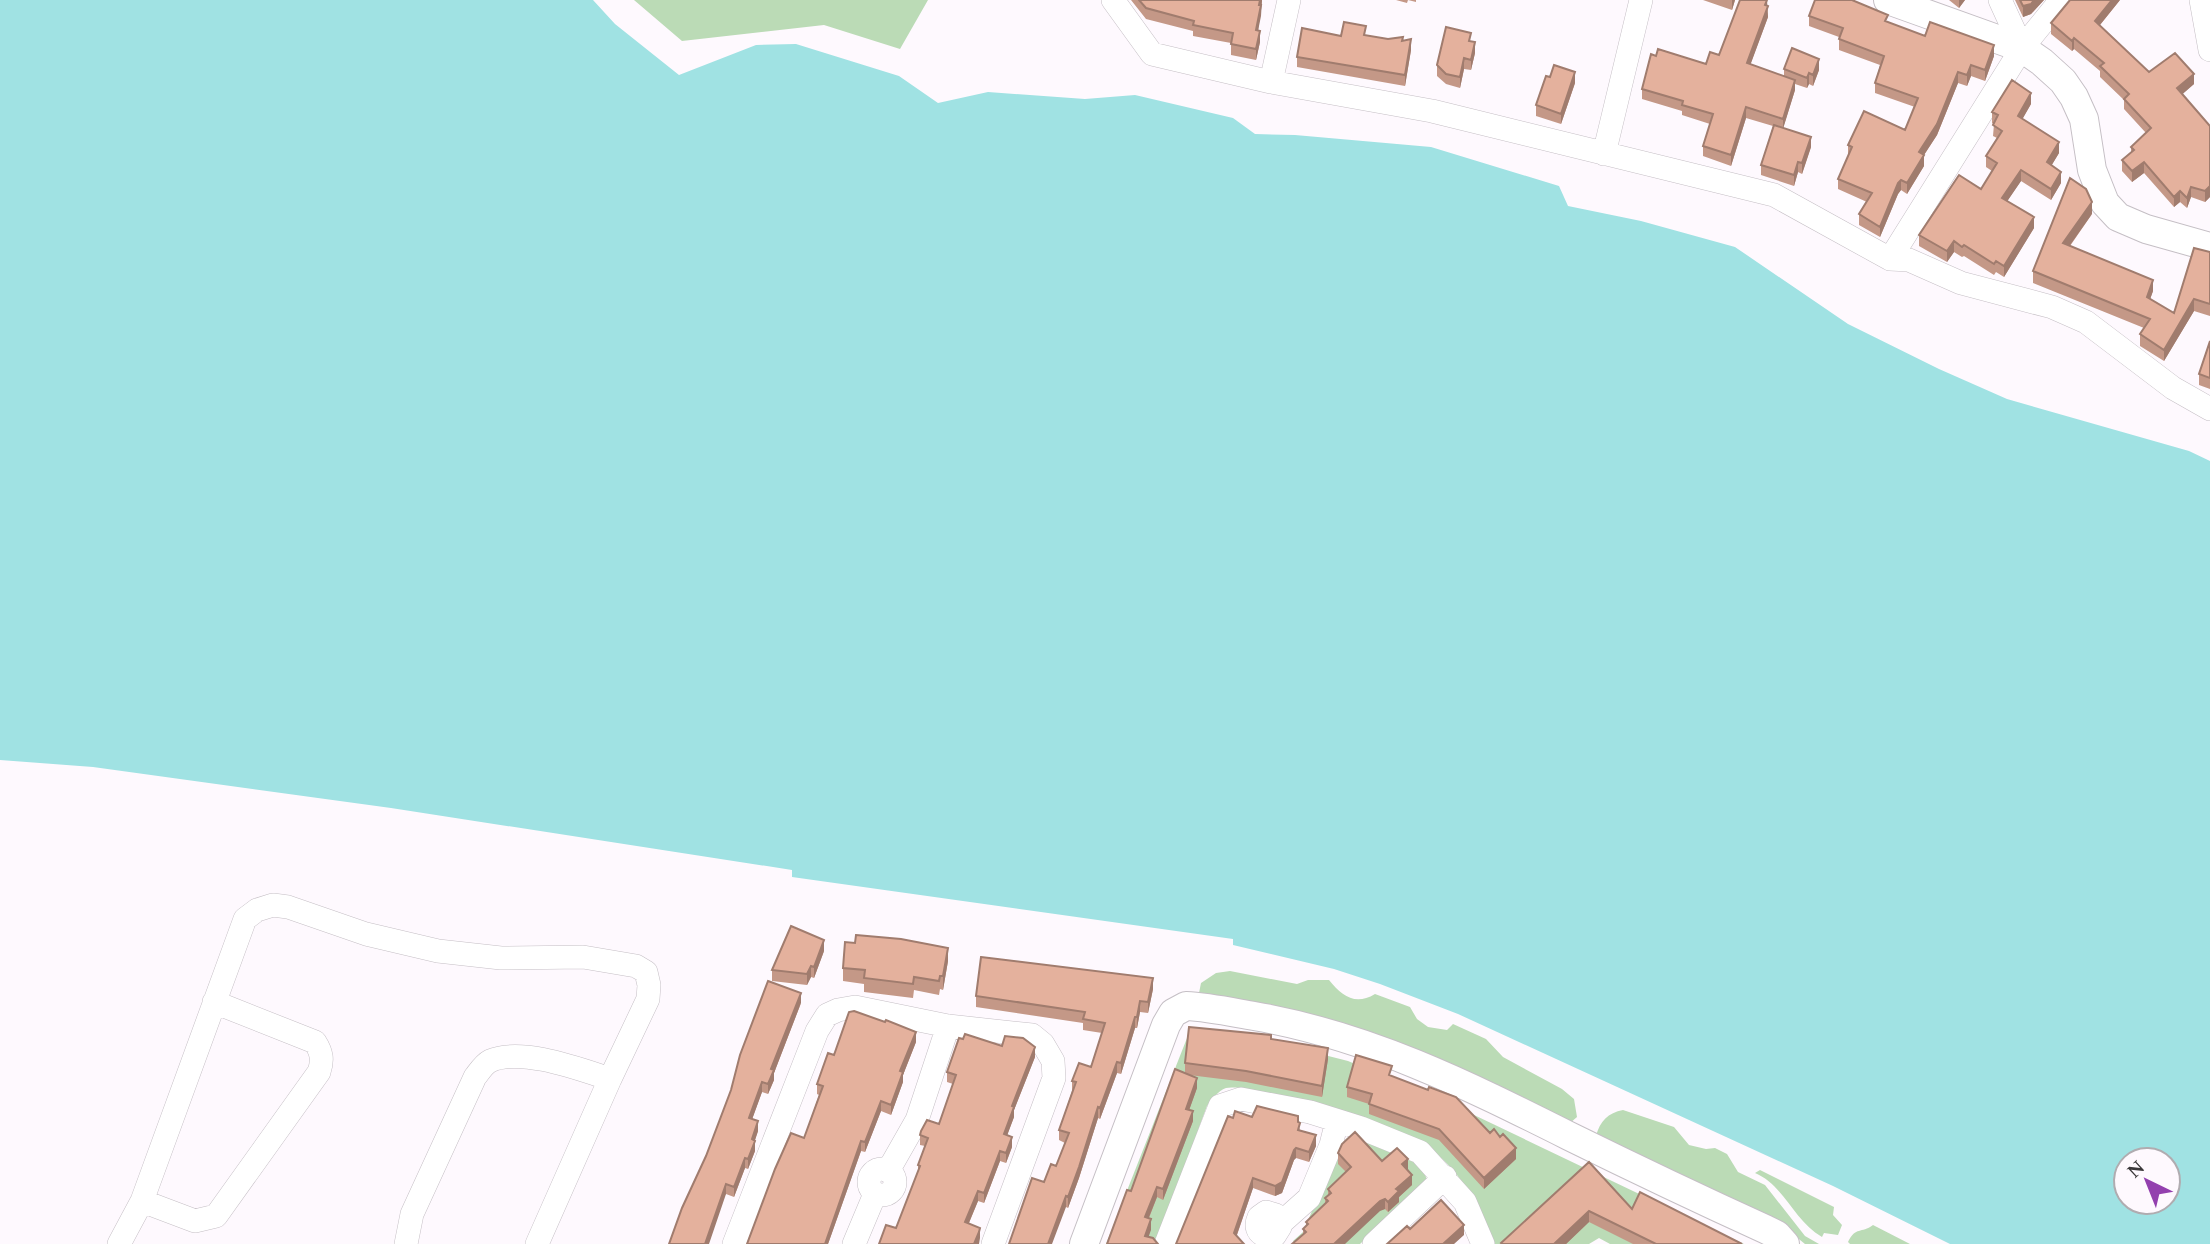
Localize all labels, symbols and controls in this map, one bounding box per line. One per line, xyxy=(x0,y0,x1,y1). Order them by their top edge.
north arrow xyxy=(2112,1146,2182,1216)
text: N xyxy=(2121,1154,2152,1186)

